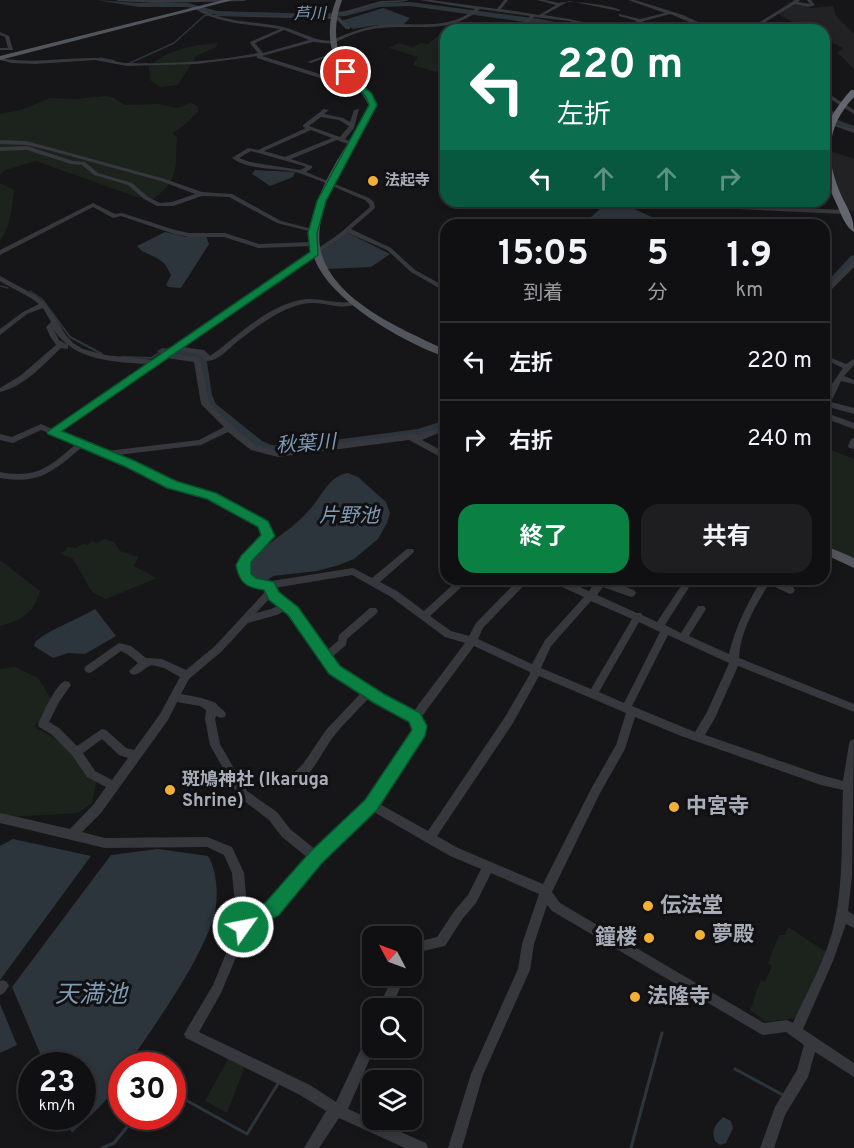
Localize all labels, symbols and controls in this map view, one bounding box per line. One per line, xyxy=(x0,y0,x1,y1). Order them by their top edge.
water label: 芦川 xyxy=(294,5,328,25)
text: 220 m xyxy=(557,40,683,93)
pin xyxy=(320,46,371,97)
icon: left xyxy=(458,48,536,126)
icon: arrive xyxy=(329,55,362,88)
text: 左折 xyxy=(557,99,611,133)
icon: left xyxy=(524,162,557,195)
icon: ahead xyxy=(587,162,620,195)
icon: ahead xyxy=(650,162,683,195)
icon: right xyxy=(713,162,746,195)
place label: 法起寺 xyxy=(385,172,430,191)
marker: 法起寺 xyxy=(366,174,380,188)
text: 15:05 xyxy=(498,232,589,278)
text: 5 xyxy=(647,232,669,278)
text: 1.9 xyxy=(727,234,772,280)
text: km xyxy=(735,278,763,304)
text: 到着 xyxy=(523,281,563,307)
text: 分 xyxy=(648,281,668,307)
icon: left xyxy=(458,345,491,378)
text: 220 m xyxy=(747,348,812,375)
text: 左折 xyxy=(509,351,553,378)
icon: right xyxy=(458,423,491,456)
text: 240 m xyxy=(747,426,812,453)
text: 右折 xyxy=(509,429,553,456)
water label: 秋葉川 xyxy=(275,430,339,460)
water label: 片野池 xyxy=(319,504,381,530)
button: 終了 xyxy=(458,504,629,573)
button: 共有 xyxy=(641,504,812,573)
place label: 斑鳩神社 (Ikaruga Shrine) xyxy=(182,769,329,813)
marker: 斑鳩神社 (Ikaruga Shrine) xyxy=(163,783,177,797)
place label: 中宮寺 xyxy=(686,794,749,821)
marker: 中宮寺 xyxy=(667,800,681,814)
place label: 伝法堂 xyxy=(660,893,723,920)
position arrow xyxy=(211,895,275,959)
marker: 伝法堂 xyxy=(641,899,655,913)
place label: 夢殿 xyxy=(712,922,754,949)
place label: 鐘楼 xyxy=(595,925,637,952)
north arrow xyxy=(362,926,422,986)
map controls xyxy=(362,926,422,1130)
marker: 夢殿 xyxy=(693,928,707,942)
marker: 鐘楼 xyxy=(642,931,656,945)
water label: 天満池 xyxy=(55,981,129,1011)
place label: 法隆寺 xyxy=(647,984,710,1011)
marker: 法隆寺 xyxy=(628,990,642,1004)
button: search xyxy=(362,998,422,1058)
speed limit sign: 30 xyxy=(108,1052,186,1130)
text: 23 xyxy=(39,1065,75,1102)
button: layers xyxy=(362,1070,422,1130)
text: km/h xyxy=(39,1097,75,1116)

